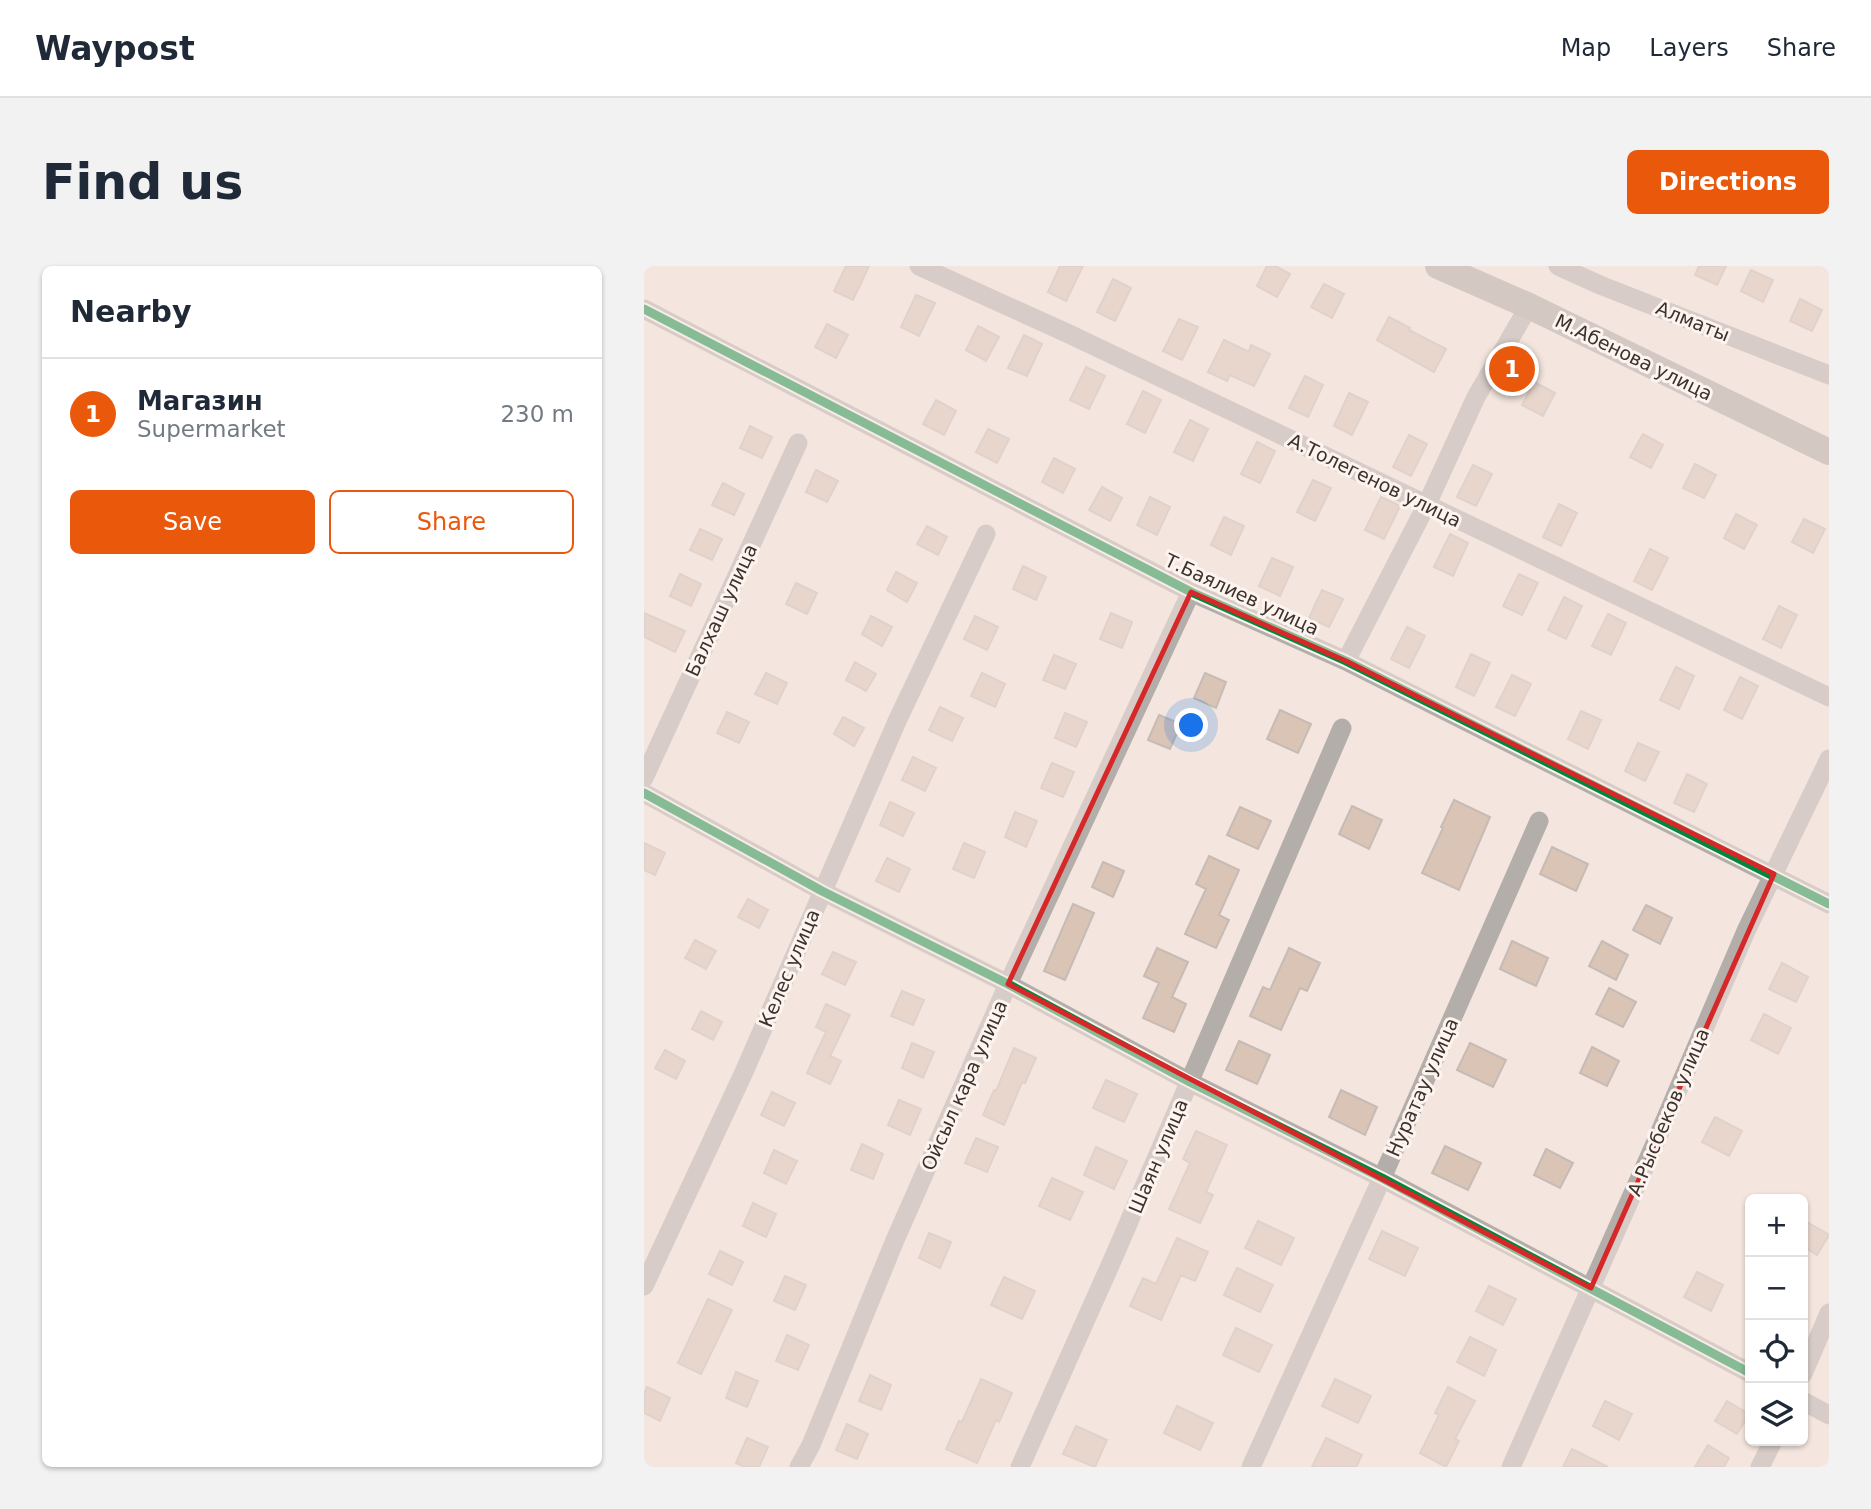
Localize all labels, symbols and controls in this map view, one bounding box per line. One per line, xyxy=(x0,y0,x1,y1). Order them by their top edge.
text: Waypost xyxy=(35,29,195,68)
text: Map xyxy=(1561,34,1611,62)
text: Layers xyxy=(1649,34,1729,62)
text: Share xyxy=(1767,34,1836,62)
button: Directions xyxy=(1627,150,1829,214)
text: Find us xyxy=(42,154,243,211)
text: Nearby xyxy=(70,294,192,329)
street label: Алматы xyxy=(1653,296,1733,346)
street label: М.Абенова улица xyxy=(1552,309,1716,405)
pin: 1 xyxy=(1489,343,1535,395)
text: Магазин xyxy=(137,386,263,416)
text: 1 xyxy=(85,401,101,427)
text: 230 m xyxy=(500,401,574,427)
text: Supermarket xyxy=(137,416,286,442)
street label: А.Толегенов улица xyxy=(1285,429,1465,531)
button: Save xyxy=(70,490,315,554)
button: Share xyxy=(329,490,574,554)
street label: Балхаш улица xyxy=(681,540,761,680)
street label: Т.Баялиев улица xyxy=(1161,548,1323,639)
your location xyxy=(1174,708,1208,742)
street label: Келес улица xyxy=(754,906,824,1030)
street label: Ойсыл кара улица xyxy=(917,996,1011,1174)
street label: Нуратау улица xyxy=(1382,1014,1462,1160)
street label: А.Рысбеков улица xyxy=(1623,1025,1713,1199)
street label: Шаян улица xyxy=(1124,1095,1192,1217)
map controls xyxy=(1745,1194,1808,1446)
button: + xyxy=(1745,1194,1808,1257)
button: − xyxy=(1745,1257,1808,1320)
button: locate xyxy=(1745,1320,1808,1383)
button: layers xyxy=(1745,1383,1808,1446)

